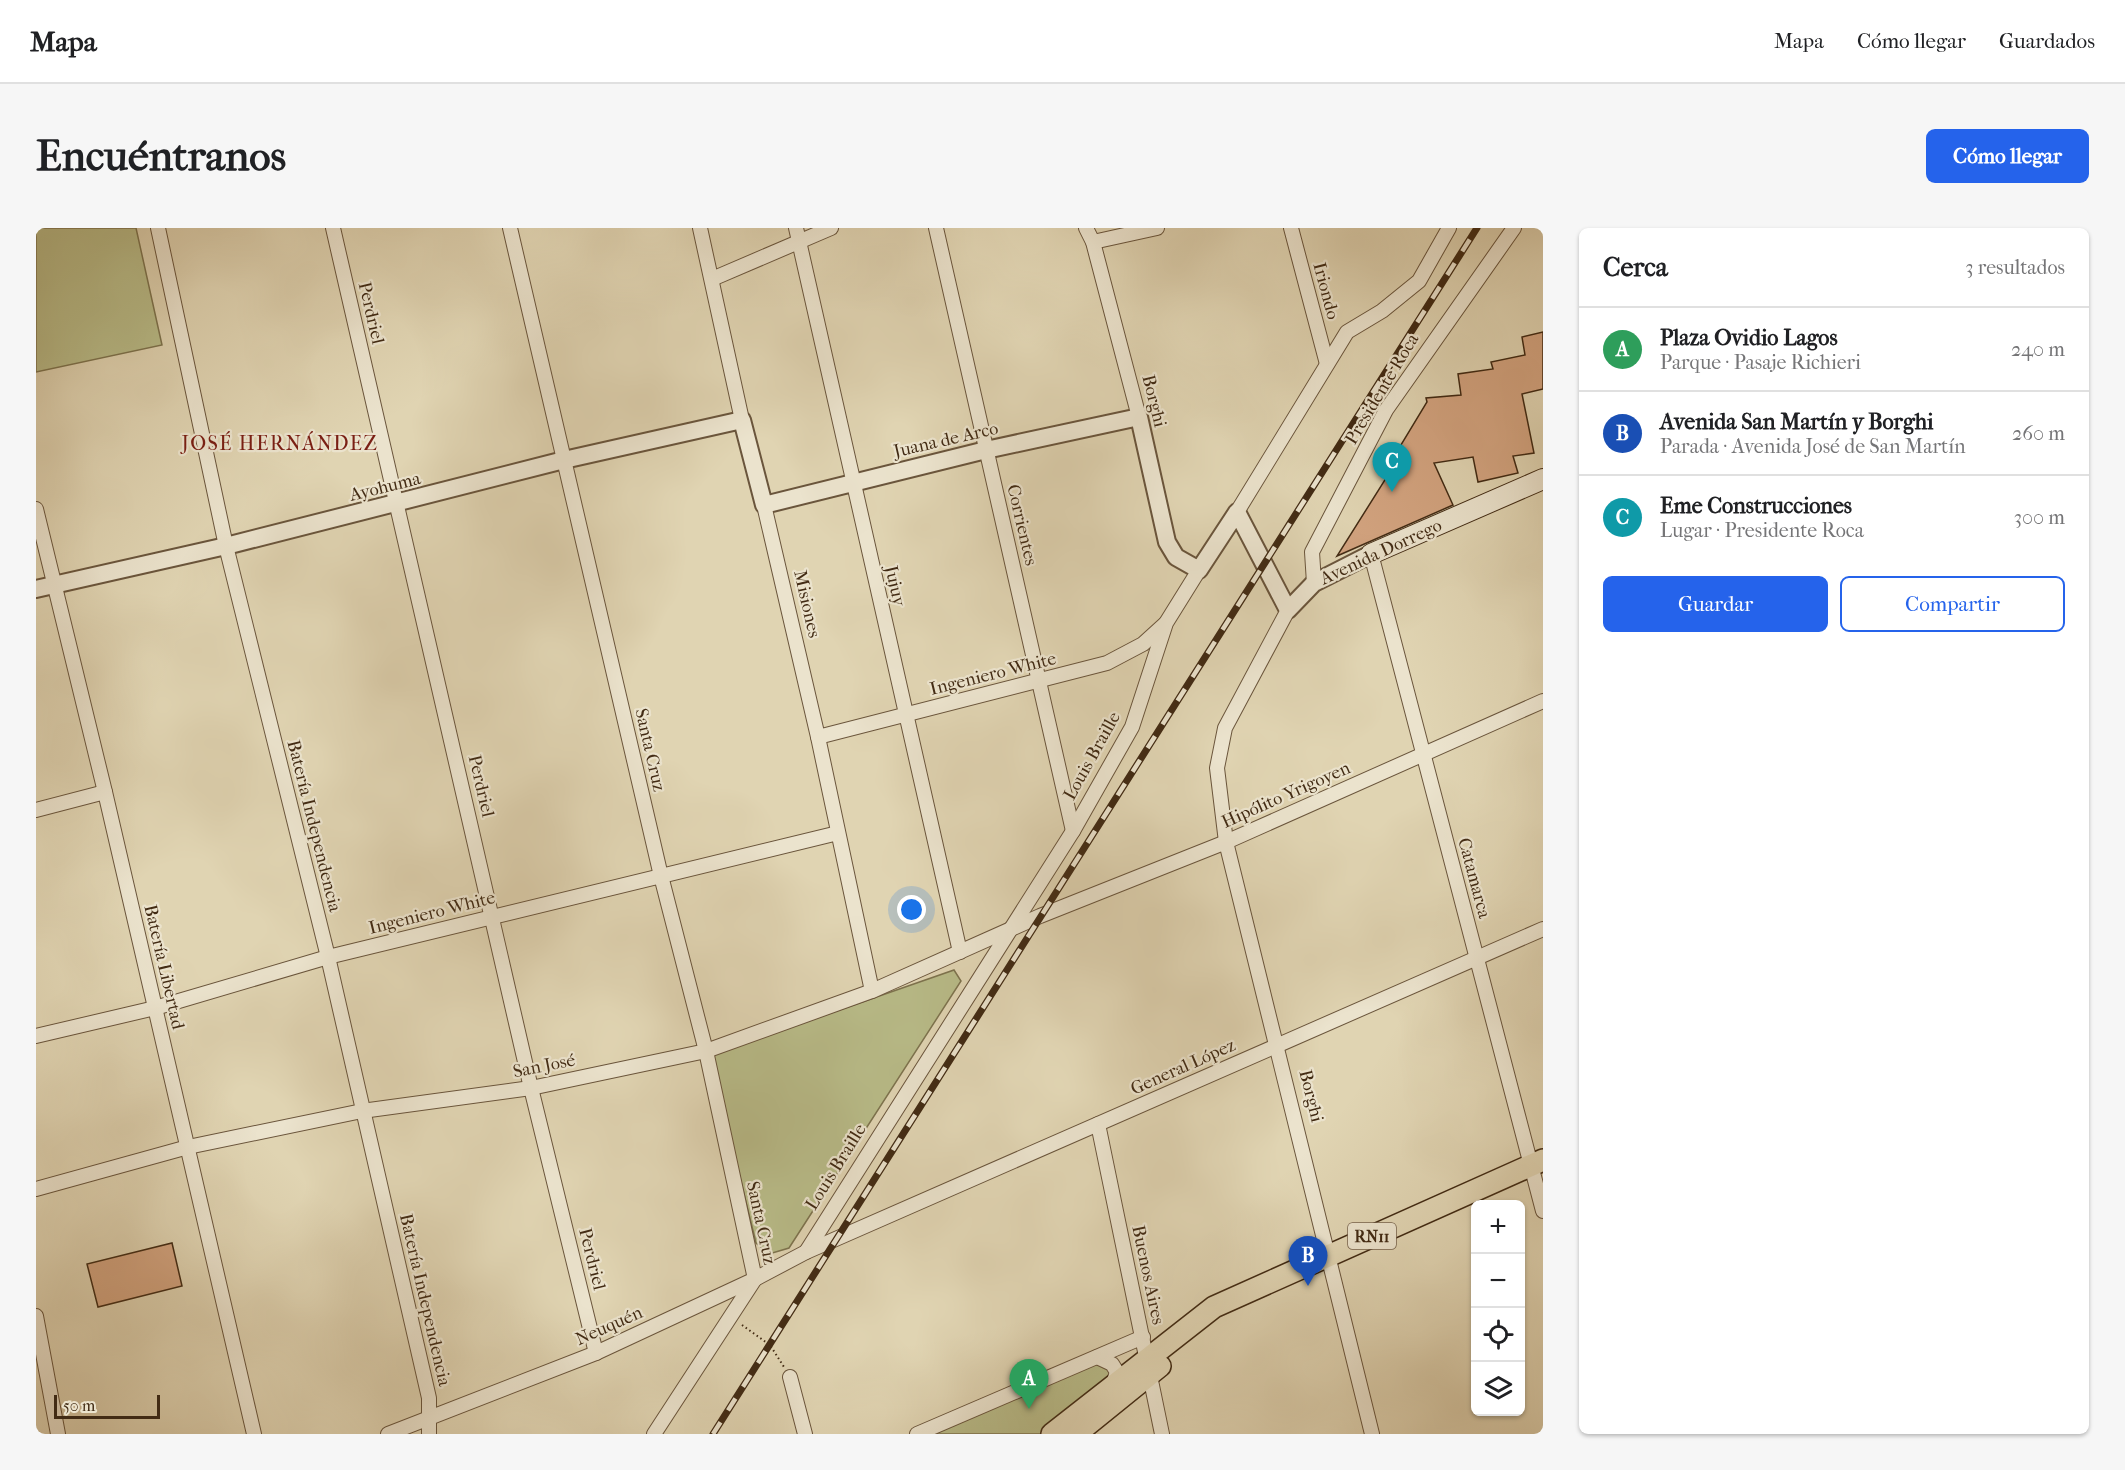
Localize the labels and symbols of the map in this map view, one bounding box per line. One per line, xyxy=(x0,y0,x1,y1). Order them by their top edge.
street label: Iriondo xyxy=(1308,260,1344,322)
street label: Perdriel xyxy=(354,280,388,346)
street label: Presidente Roca xyxy=(1341,329,1424,448)
street label: Borghi xyxy=(1137,373,1171,430)
street label: Juana de Arco xyxy=(890,418,1000,463)
district label: JOSÉ HERNÁNDEZ xyxy=(179,431,379,455)
pin: C xyxy=(1372,442,1412,492)
street label: Ayohuma xyxy=(346,468,423,506)
street label: Corrientes xyxy=(1002,482,1042,568)
street label: Avenida Dorrego xyxy=(1316,515,1445,590)
street label: Jujuy xyxy=(880,562,910,610)
street label: Misiones xyxy=(789,568,825,640)
street label: Ingeniero White xyxy=(928,648,1058,700)
street label: Santa Cruz xyxy=(630,706,670,794)
street label: Louis Braille xyxy=(1059,708,1125,804)
street label: Batería Independencia xyxy=(282,738,346,915)
street label: Perdriel xyxy=(464,753,498,819)
street label: Hipólito Yrigoyen xyxy=(1219,757,1354,833)
street label: Catamarca xyxy=(1453,836,1495,921)
street label: Ingeniero White xyxy=(367,887,497,939)
your location xyxy=(897,895,926,924)
street label: Batería Libertad xyxy=(139,903,189,1032)
street label: General López xyxy=(1127,1035,1239,1099)
street label: San José xyxy=(511,1050,577,1082)
street label: Borghi xyxy=(1294,1068,1328,1125)
street label: Louis Braille xyxy=(801,1120,871,1214)
street label: Santa Cruz xyxy=(742,1180,780,1267)
street label: Batería Independencia xyxy=(395,1212,455,1389)
road number: RN11 xyxy=(1348,1223,1396,1249)
street label: Buenos Aires xyxy=(1127,1224,1169,1327)
street label: Perdriel xyxy=(574,1226,610,1292)
pin: B xyxy=(1288,1236,1328,1286)
street label: Neuquén xyxy=(572,1302,646,1350)
pin: A xyxy=(1010,1360,1048,1409)
scale bar xyxy=(54,1392,160,1420)

